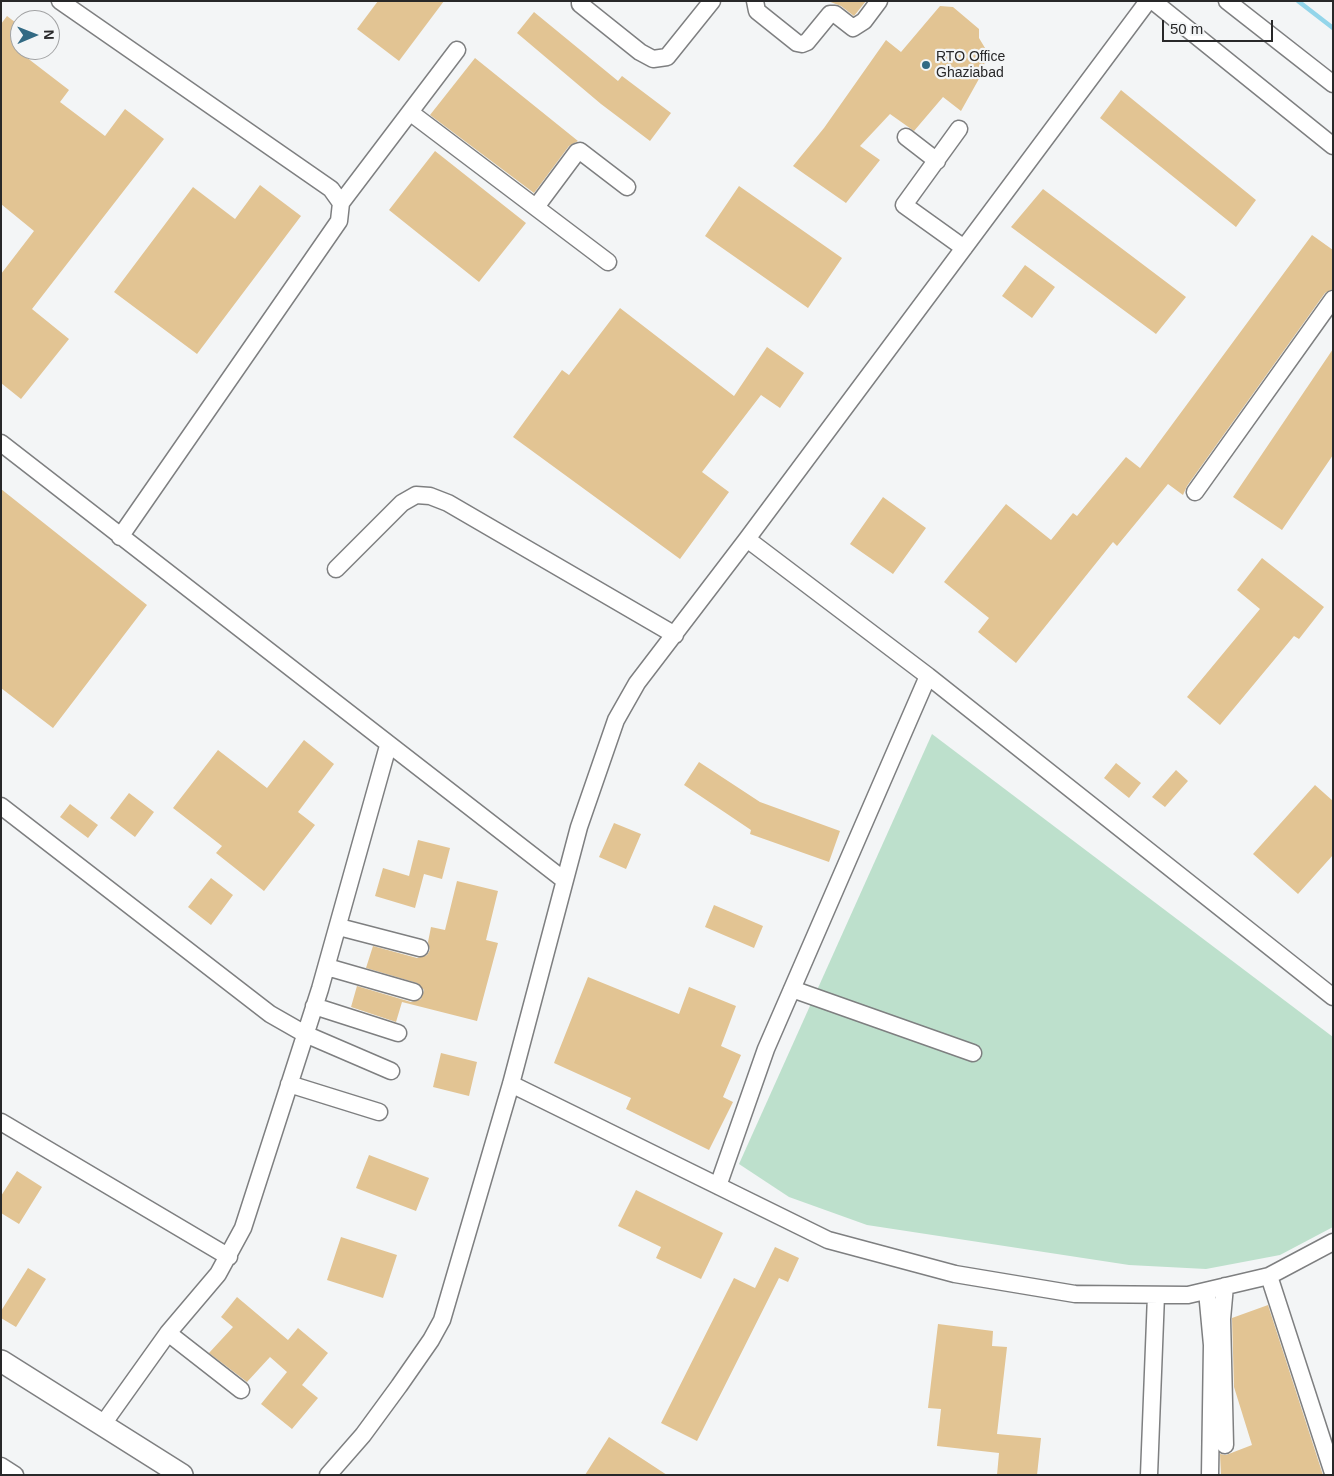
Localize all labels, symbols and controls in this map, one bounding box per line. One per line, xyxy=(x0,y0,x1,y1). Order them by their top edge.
north arrow xyxy=(10,10,60,60)
scale bar xyxy=(1164,10,1275,42)
text: 50 m xyxy=(1170,20,1203,37)
text: N xyxy=(41,30,57,40)
place label: RTO Office Ghaziabad xyxy=(936,49,1005,82)
marker: RTO Office Ghaziabad xyxy=(920,59,932,71)

